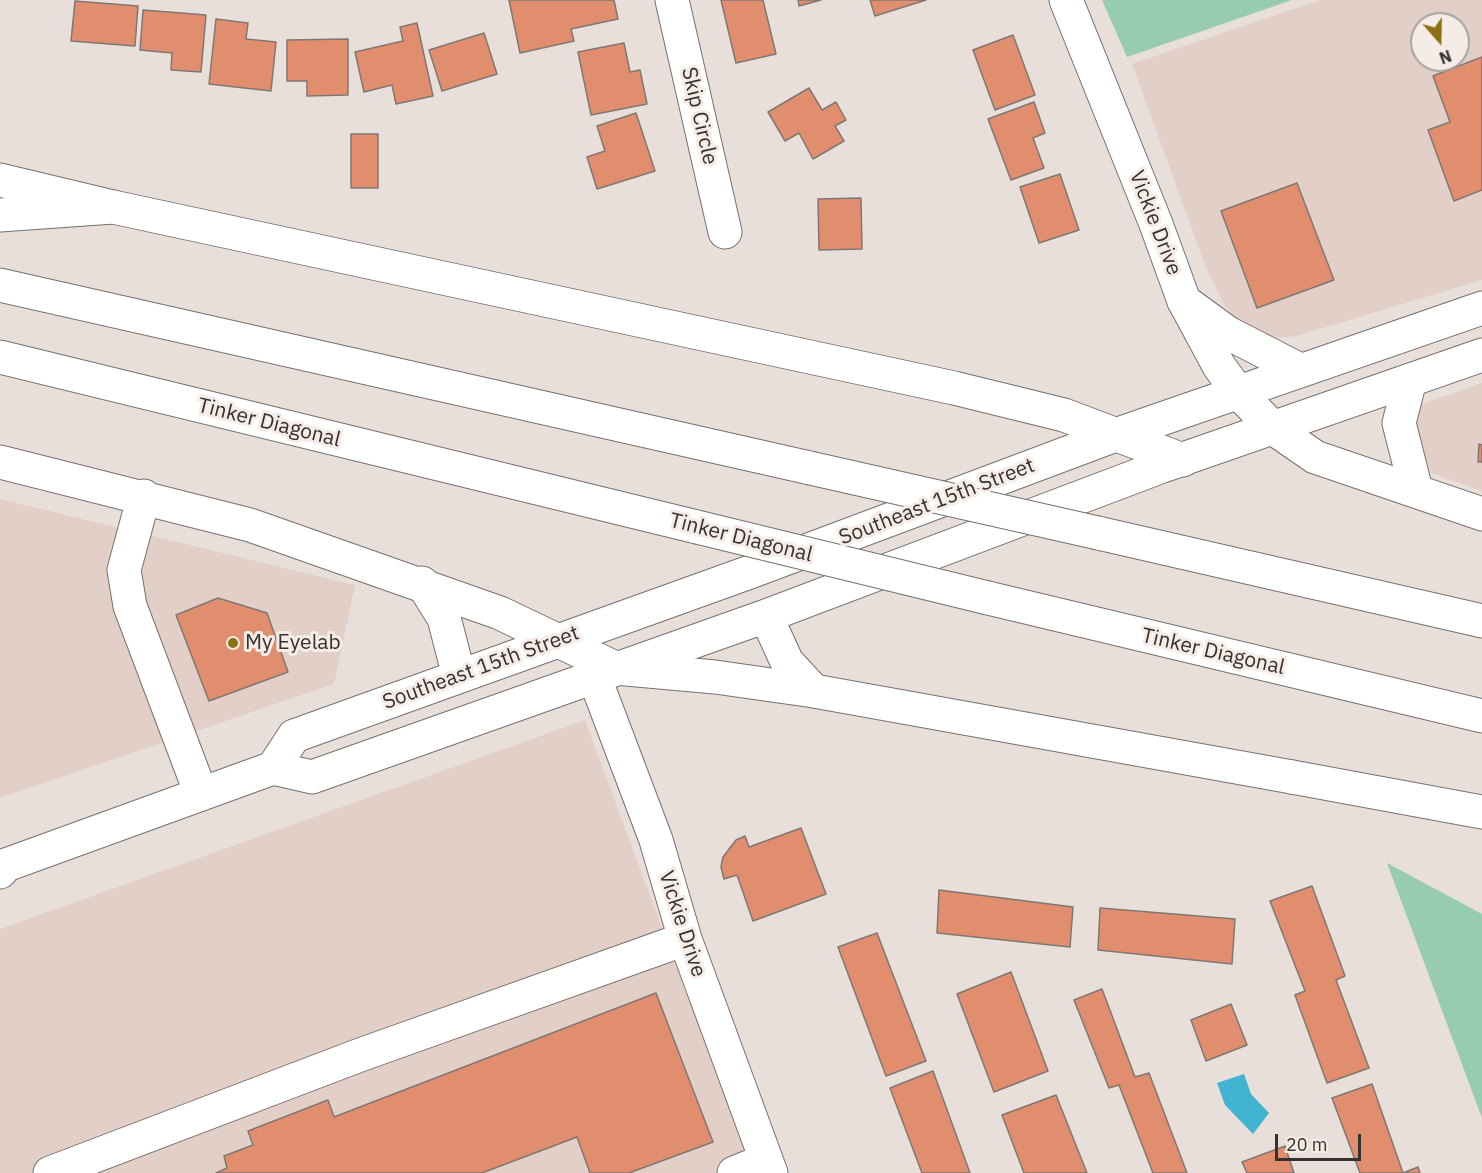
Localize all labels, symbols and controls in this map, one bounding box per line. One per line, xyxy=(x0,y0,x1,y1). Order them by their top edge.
north arrow xyxy=(1410,12,1470,72)
text: N xyxy=(1437,46,1454,68)
street label: Skip Circle xyxy=(676,65,722,167)
street label: Vickie Drive xyxy=(1124,167,1186,279)
street label: Tinker Diagonal xyxy=(195,393,343,453)
street label: Southeast 15th Street xyxy=(836,453,1038,551)
street label: Tinker Diagonal xyxy=(667,508,815,568)
street label: Southeast 15th Street xyxy=(379,621,583,715)
street label: Tinker Diagonal xyxy=(1139,623,1287,681)
place label: My Eyelab xyxy=(245,630,341,656)
marker: My Eyelab xyxy=(226,636,240,650)
street label: Vickie Drive xyxy=(653,868,711,980)
scale bar xyxy=(1278,1122,1364,1160)
text: 20 m xyxy=(1286,1133,1328,1156)

